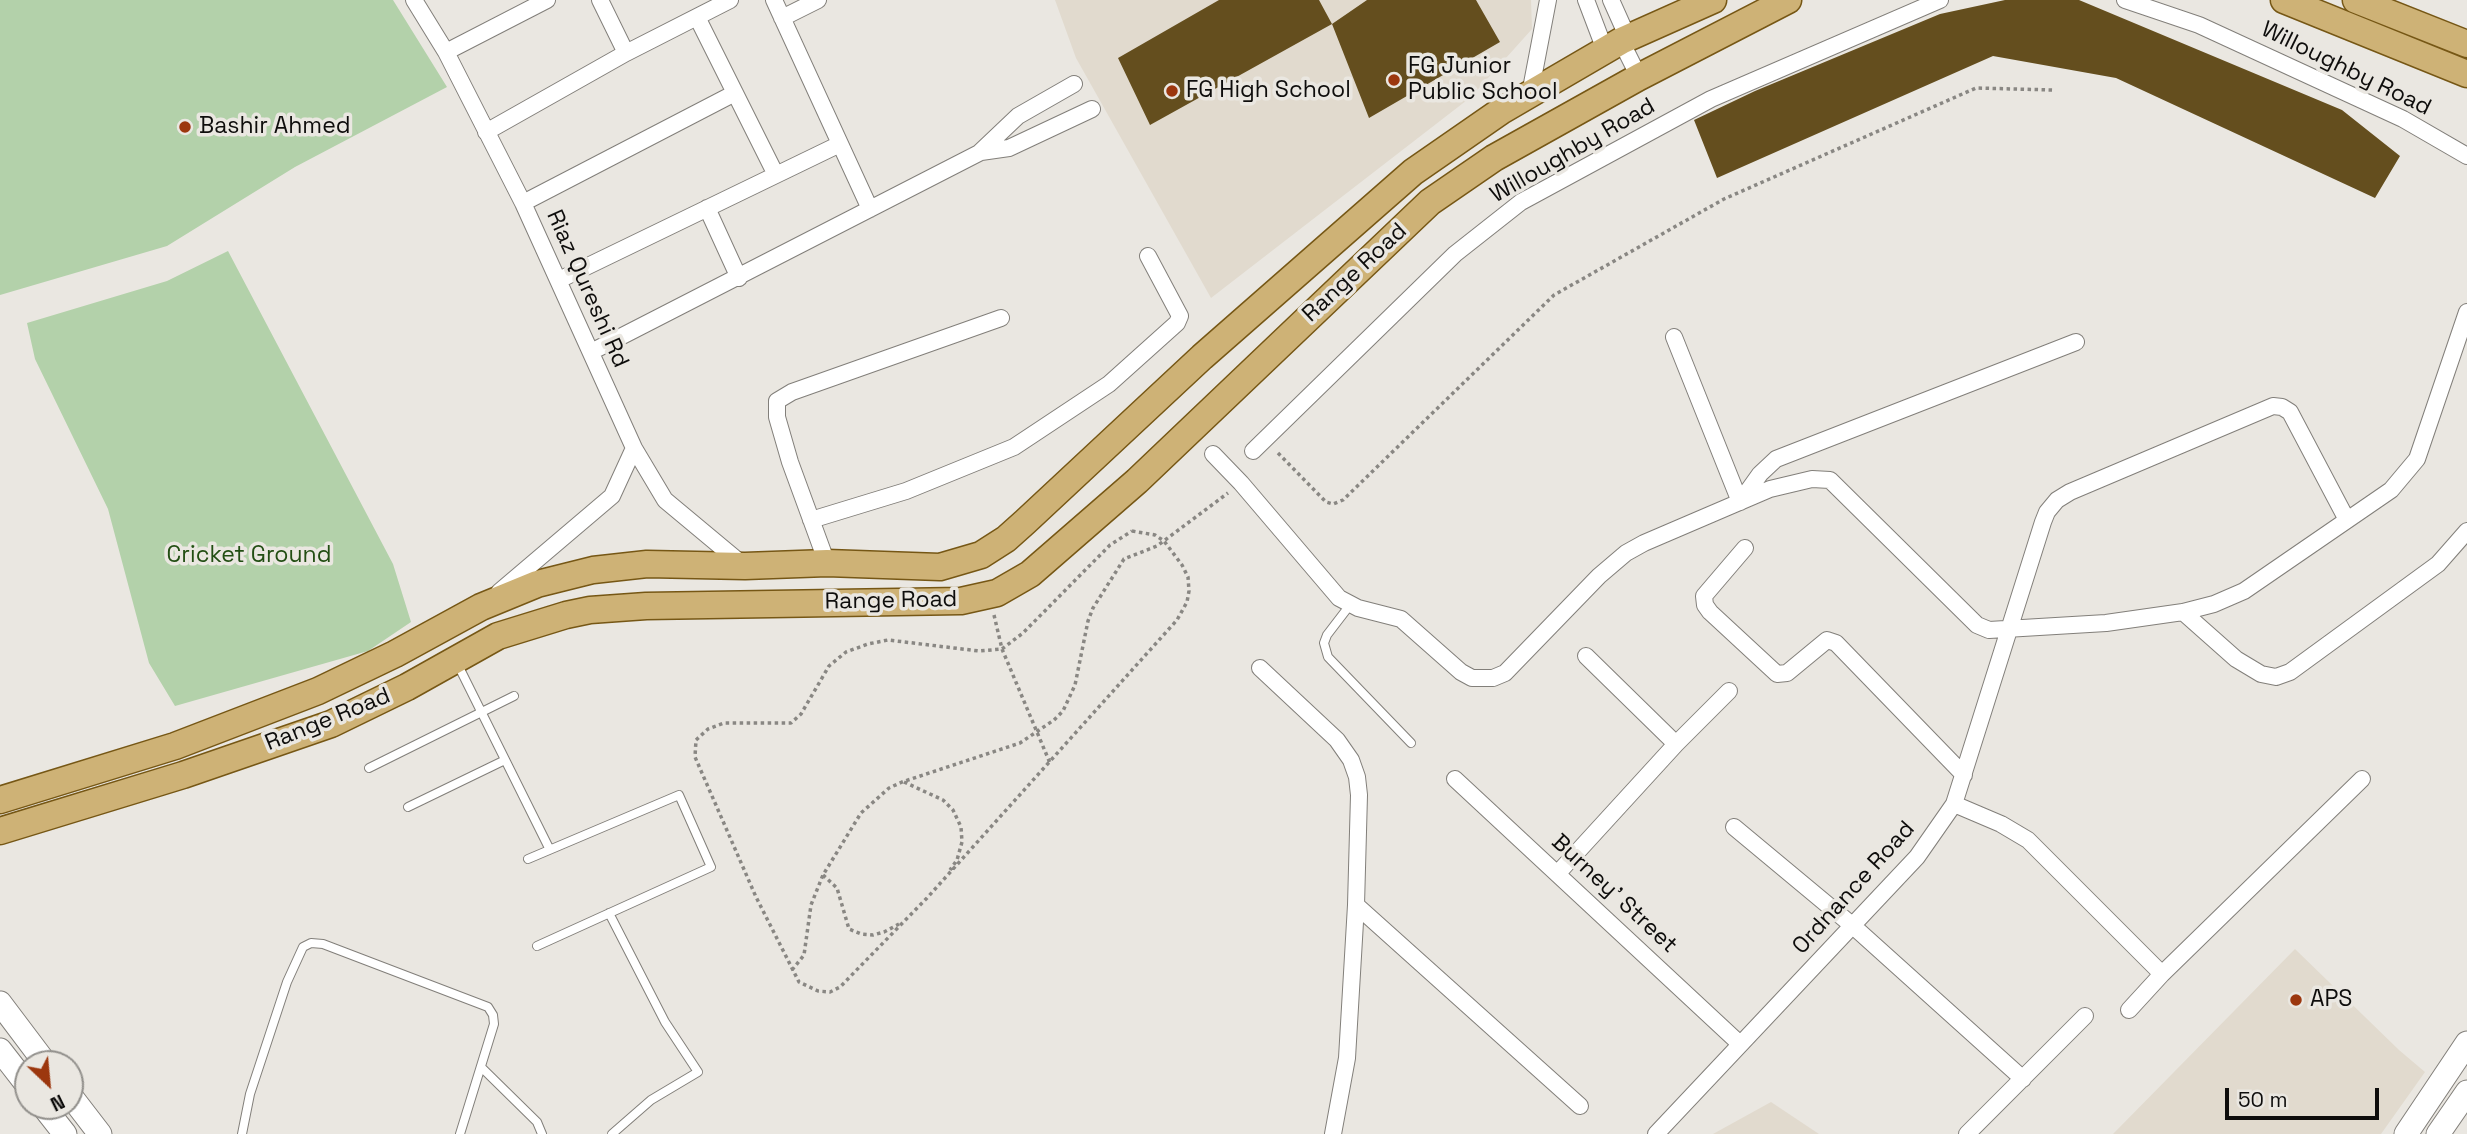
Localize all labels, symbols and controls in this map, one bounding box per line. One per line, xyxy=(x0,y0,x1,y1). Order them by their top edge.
street label: Willoughby Road xyxy=(2257,16,2435,122)
place label: FG Junior Public School xyxy=(1408,53,1558,107)
marker: FG Junior Public School xyxy=(1386,72,1402,88)
place label: FG High School xyxy=(1186,77,1351,105)
marker: FG High School xyxy=(1164,83,1180,99)
street label: Willoughby Road xyxy=(1486,93,1660,209)
place label: Bashir Ahmed xyxy=(199,113,351,141)
marker: Bashir Ahmed xyxy=(177,119,193,135)
street label: Riaz Qureshi Rd xyxy=(540,206,634,372)
street label: Range Road xyxy=(1297,218,1413,328)
park label: Cricket Ground xyxy=(167,542,331,570)
street label: Range Road xyxy=(824,586,958,616)
street label: Range Road xyxy=(261,682,395,758)
street label: Ordnance Road xyxy=(1787,816,1921,960)
street label: Burney' Street xyxy=(1545,829,1683,959)
place label: APS xyxy=(2310,986,2352,1014)
marker: APS xyxy=(2288,992,2304,1008)
north arrow xyxy=(14,1050,84,1120)
scale bar xyxy=(2229,1074,2383,1118)
text: 50 m xyxy=(2238,1086,2288,1113)
text: N xyxy=(46,1088,69,1117)

